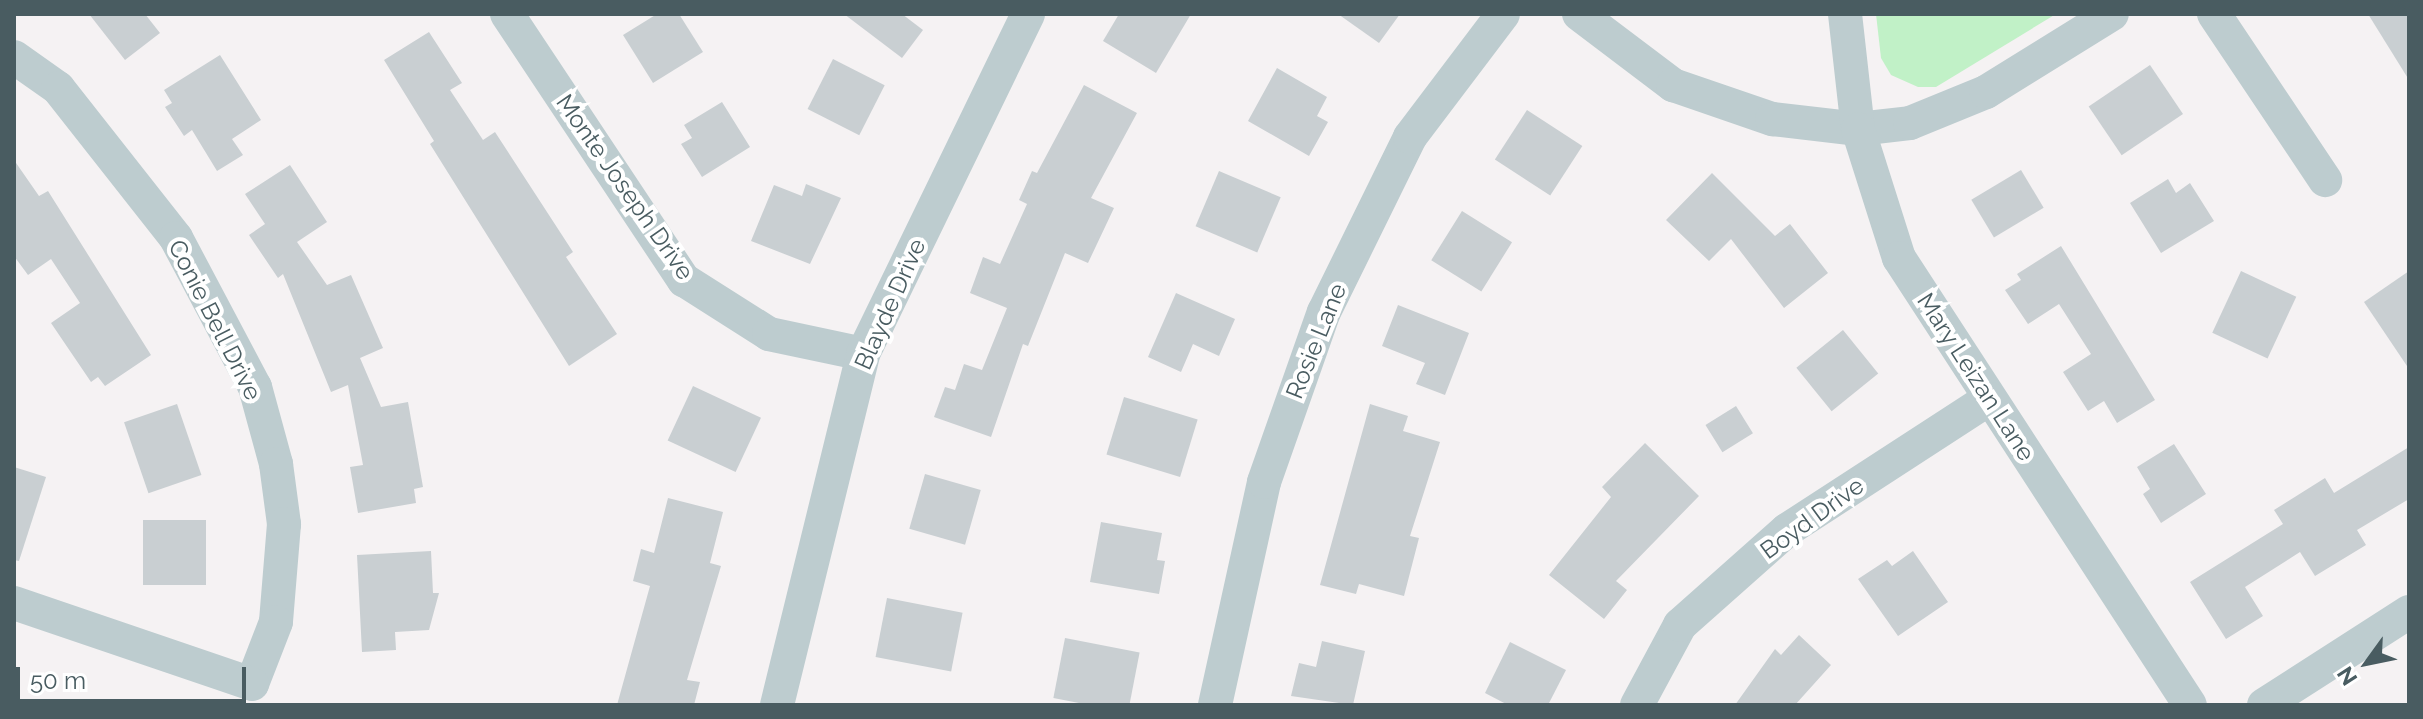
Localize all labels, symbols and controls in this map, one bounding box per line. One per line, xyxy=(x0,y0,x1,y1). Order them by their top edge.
street label: Monte Joseph Drive xyxy=(550,88,700,286)
street label: Blayde Drive xyxy=(848,234,932,374)
street label: Conie Bell Drive xyxy=(162,235,268,405)
street label: Rosie Lane xyxy=(1280,279,1352,403)
street label: Mary Leizan Lane xyxy=(1911,287,2041,467)
street label: Boyd Drive xyxy=(1755,471,1869,565)
north arrow xyxy=(2327,623,2407,703)
scale bar xyxy=(20,651,250,701)
text: N xyxy=(2331,662,2362,690)
text: 50 m xyxy=(30,666,86,695)

